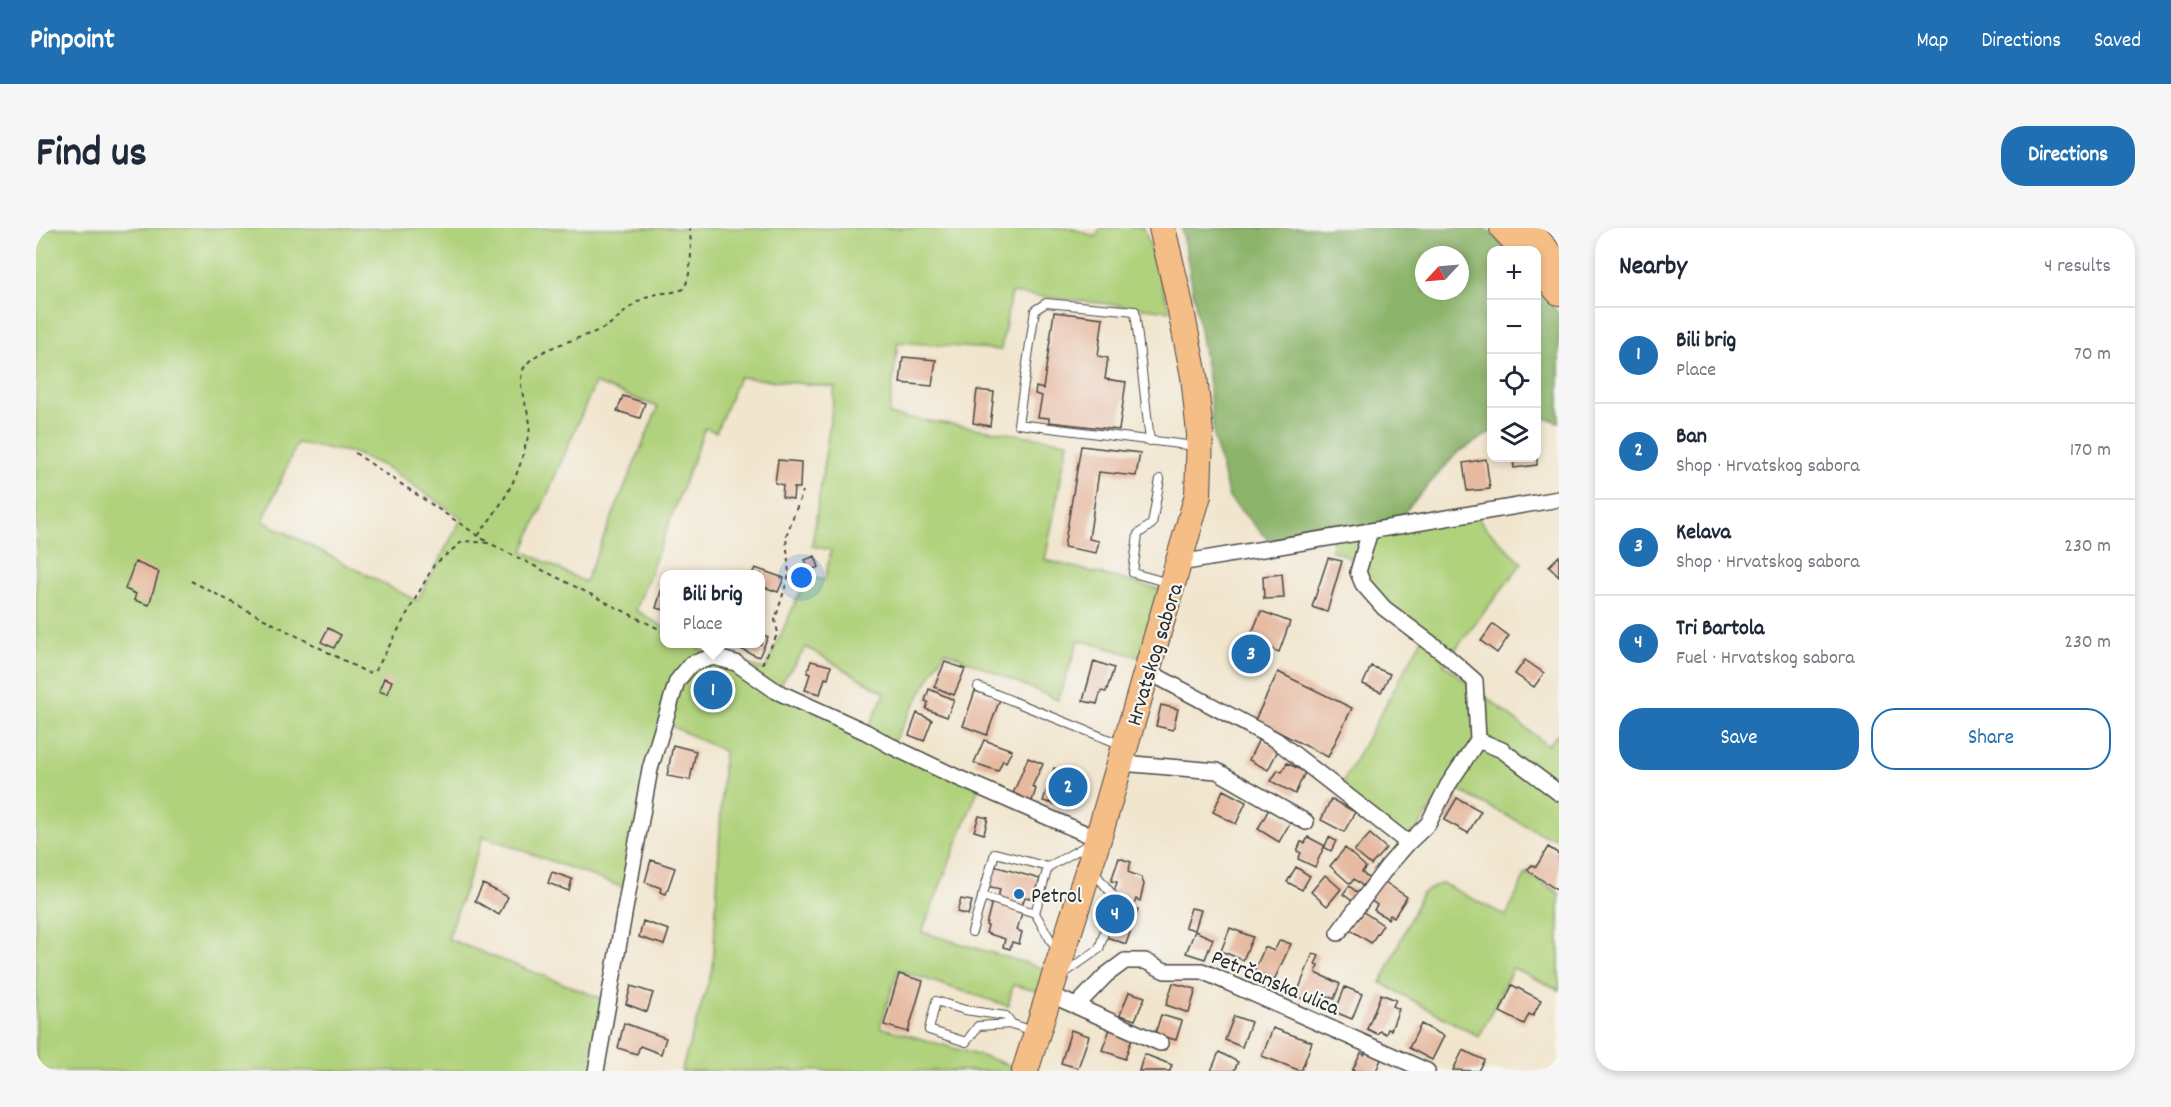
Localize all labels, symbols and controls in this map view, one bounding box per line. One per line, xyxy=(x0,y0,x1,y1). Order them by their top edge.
text: Pinpoint xyxy=(30,22,115,62)
text: Map xyxy=(1917,27,1948,57)
text: Directions xyxy=(1981,27,2061,57)
text: Saved xyxy=(2094,27,2141,57)
text: Find us xyxy=(36,126,147,186)
button: Directions xyxy=(2001,126,2135,186)
north arrow xyxy=(1415,246,1469,300)
map controls xyxy=(1487,246,1541,462)
button: + xyxy=(1487,246,1541,300)
text: Nearby xyxy=(1619,249,1687,286)
text: 4 results xyxy=(2044,253,2111,281)
button: − xyxy=(1487,300,1541,354)
text: Bili brig xyxy=(1676,326,1736,357)
text: 1 xyxy=(1636,341,1641,369)
text: 70 m xyxy=(2074,341,2111,369)
button: locate xyxy=(1487,354,1541,408)
text: Place xyxy=(1676,357,1716,385)
button: layers xyxy=(1487,408,1541,462)
text: Ban xyxy=(1676,422,1707,453)
text: 2 xyxy=(1634,437,1643,465)
text: 170 m xyxy=(2070,437,2111,465)
text: Shop · Hrvatskog sabora xyxy=(1676,453,1860,481)
text: Kelava xyxy=(1676,518,1731,549)
text: 3 xyxy=(1634,533,1643,561)
text: 230 m xyxy=(2064,533,2111,561)
text: Shop · Hrvatskog sabora xyxy=(1676,549,1860,577)
your location xyxy=(787,563,816,592)
popup xyxy=(660,570,765,648)
street label: Hrvatskog sabora xyxy=(1120,579,1193,730)
text: Bili brig xyxy=(682,580,743,611)
text: Place xyxy=(682,611,723,639)
text: Tri Bartola xyxy=(1676,614,1764,645)
text: 4 xyxy=(1634,629,1643,657)
text: 230 m xyxy=(2064,629,2111,657)
pin: 3 xyxy=(1232,632,1270,676)
text: Fuel · Hrvatskog sabora xyxy=(1676,645,1855,673)
pin: 1 xyxy=(694,668,732,712)
button: Save xyxy=(1619,708,1859,770)
button: Share xyxy=(1871,708,2111,770)
pin: 2 xyxy=(1048,764,1088,810)
place label: Petrol xyxy=(1031,882,1082,913)
marker: Petrol xyxy=(1012,887,1026,901)
pin: 4 xyxy=(1096,892,1134,936)
street label: Petrčanska ulica xyxy=(1206,943,1344,1025)

